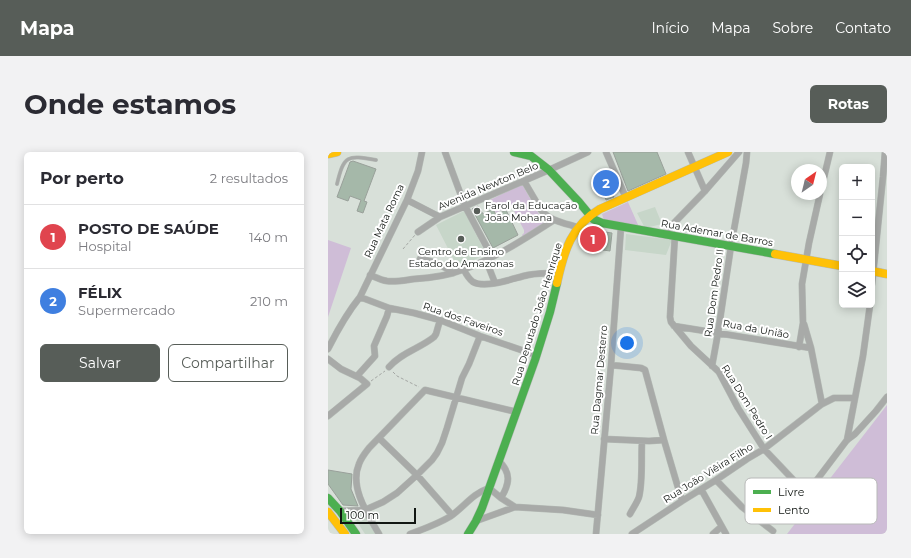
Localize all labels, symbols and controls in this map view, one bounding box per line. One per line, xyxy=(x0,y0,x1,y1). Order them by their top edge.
text: Mapa xyxy=(20,17,75,40)
text: Início xyxy=(651,19,689,37)
text: Mapa xyxy=(711,19,751,37)
text: Sobre xyxy=(773,19,813,37)
text: Contato xyxy=(835,19,891,37)
button: Rotas xyxy=(810,85,887,123)
text: Onde estamos xyxy=(24,87,236,121)
street label: Avenida Newton Belo xyxy=(436,159,540,213)
north arrow xyxy=(791,164,827,200)
map controls xyxy=(839,164,875,308)
button: + xyxy=(839,164,875,200)
text: Por perto xyxy=(40,168,124,188)
pin: 2 xyxy=(593,168,619,198)
text: 2 resultados xyxy=(210,170,288,186)
street label: Rua Mata Roma xyxy=(361,182,407,260)
place label: Farol da Educação João Mohana xyxy=(484,199,577,224)
button: − xyxy=(839,200,875,236)
marker: Farol da Educação João Mohana xyxy=(472,206,482,216)
street label: Rua Ademar de Barros xyxy=(660,217,774,249)
text: POSTO DE SAÚDE xyxy=(78,219,219,238)
pin: 1 xyxy=(580,224,606,254)
text: 1 xyxy=(50,229,56,245)
text: 140 m xyxy=(249,229,288,245)
marker: Centro de Ensino Estado do Amazonas xyxy=(456,234,466,244)
button: locate xyxy=(839,236,875,272)
text: Hospital xyxy=(78,238,131,254)
street label: Rua Deputado João Henrique xyxy=(509,241,565,387)
place label: Centro de Ensino Estado do Amazonas xyxy=(408,245,514,270)
street label: Rua Dom Pedro II xyxy=(701,248,727,338)
button: layers xyxy=(839,272,875,308)
text: FÉLIX xyxy=(78,283,122,302)
text: 2 xyxy=(49,293,57,309)
text: 210 m xyxy=(250,293,288,309)
street label: Rua dos Faveiros xyxy=(421,299,505,339)
text: Supermercado xyxy=(78,302,175,318)
street label: Rua da União xyxy=(722,317,790,341)
street label: Rua Dagmar Desterro xyxy=(588,325,610,435)
your location xyxy=(617,333,637,353)
button: Salvar xyxy=(40,344,160,382)
button: Compartilhar xyxy=(168,344,288,382)
street label: Rua Dom Pedro I xyxy=(719,362,775,442)
street label: Rua João Viêira Filho xyxy=(661,440,755,506)
legend xyxy=(745,478,877,524)
text: Livre xyxy=(778,485,805,499)
text: Lento xyxy=(778,503,810,517)
scale bar xyxy=(340,506,416,525)
text: 100 m xyxy=(346,508,379,522)

